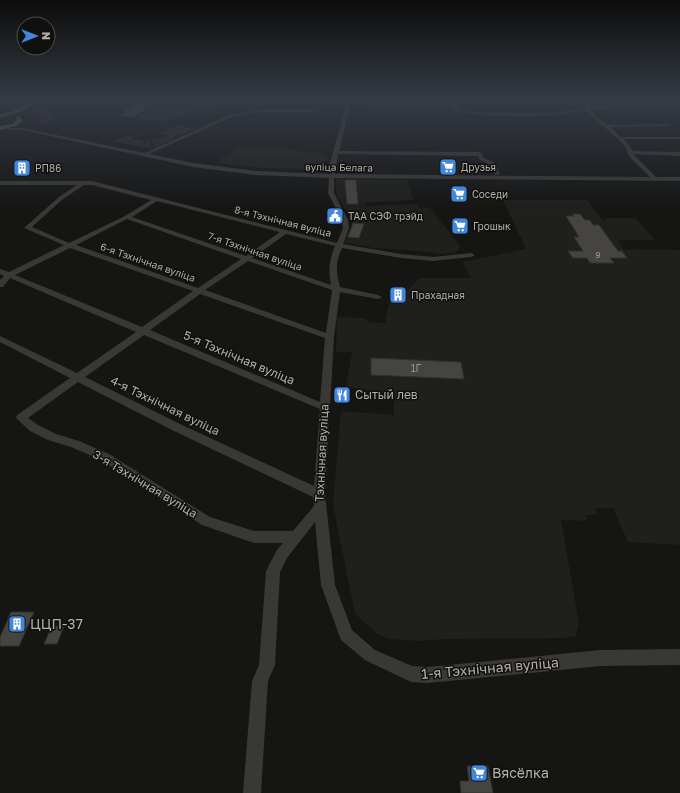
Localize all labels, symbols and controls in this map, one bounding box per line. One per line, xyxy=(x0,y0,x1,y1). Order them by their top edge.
north arrow xyxy=(16,16,56,56)
text: N xyxy=(40,32,53,40)
supermarket icon: Друзья xyxy=(438,157,458,177)
building icon: РП86 xyxy=(12,158,32,178)
street label: вуліца Белага xyxy=(305,160,373,174)
place label: Друзья xyxy=(461,161,496,173)
place label: РП86 xyxy=(35,162,61,174)
supermarket icon: Соседи xyxy=(449,184,469,204)
place label: Соседи xyxy=(472,188,508,200)
street label: 8-я Тэхнічная вуліца xyxy=(233,203,333,239)
public building icon: ТАА СЭФ трэйд xyxy=(325,206,345,226)
place label: ТАА СЭФ трэйд xyxy=(348,210,423,222)
supermarket icon: Грошык xyxy=(450,216,470,236)
place label: Грошык xyxy=(473,220,511,232)
street label: 7-я Тэхнічная вуліца xyxy=(206,229,304,273)
street label: 6-я Тэхнічная вуліца xyxy=(99,240,197,284)
house number: 9 xyxy=(595,249,601,260)
building icon: Прахадная xyxy=(388,285,408,305)
place label: Прахадная xyxy=(411,289,465,301)
street label: 5-я Тэхнічная вуліца xyxy=(181,327,297,388)
house number: 1Г xyxy=(411,362,422,374)
street label: 4-я Тэхнічная вуліца xyxy=(108,373,222,439)
restaurant icon: Сытый лев xyxy=(332,385,352,405)
place label: Сытый лев xyxy=(355,387,418,402)
street label: Тэхнічная вуліца xyxy=(311,404,332,502)
street label: 3-я Тэхнічная вуліца xyxy=(90,446,200,521)
building icon: ЦЦП-37 xyxy=(7,614,27,634)
place label: ЦЦП-37 xyxy=(30,615,83,632)
street label: 1-я Тэхнічная вуліца xyxy=(421,653,559,682)
supermarket icon: Вясёлка xyxy=(469,763,489,783)
place label: Вясёлка xyxy=(492,764,549,781)

